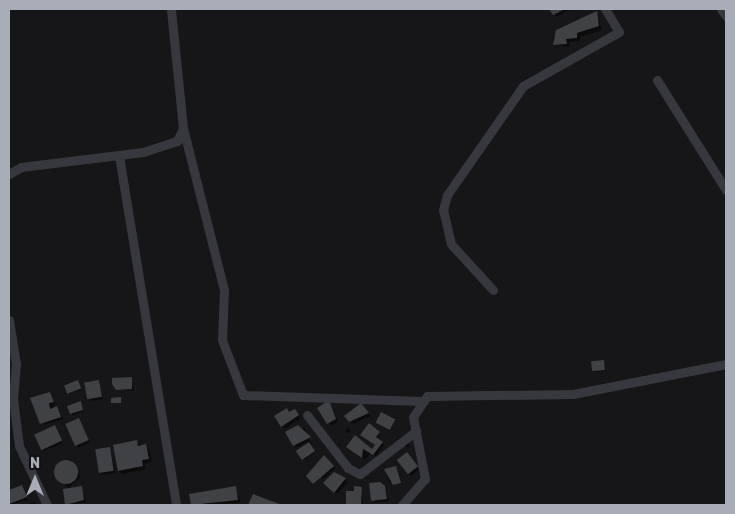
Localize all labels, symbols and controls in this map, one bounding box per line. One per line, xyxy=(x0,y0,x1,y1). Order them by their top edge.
north arrow xyxy=(10,454,60,504)
text: N xyxy=(30,455,40,472)

